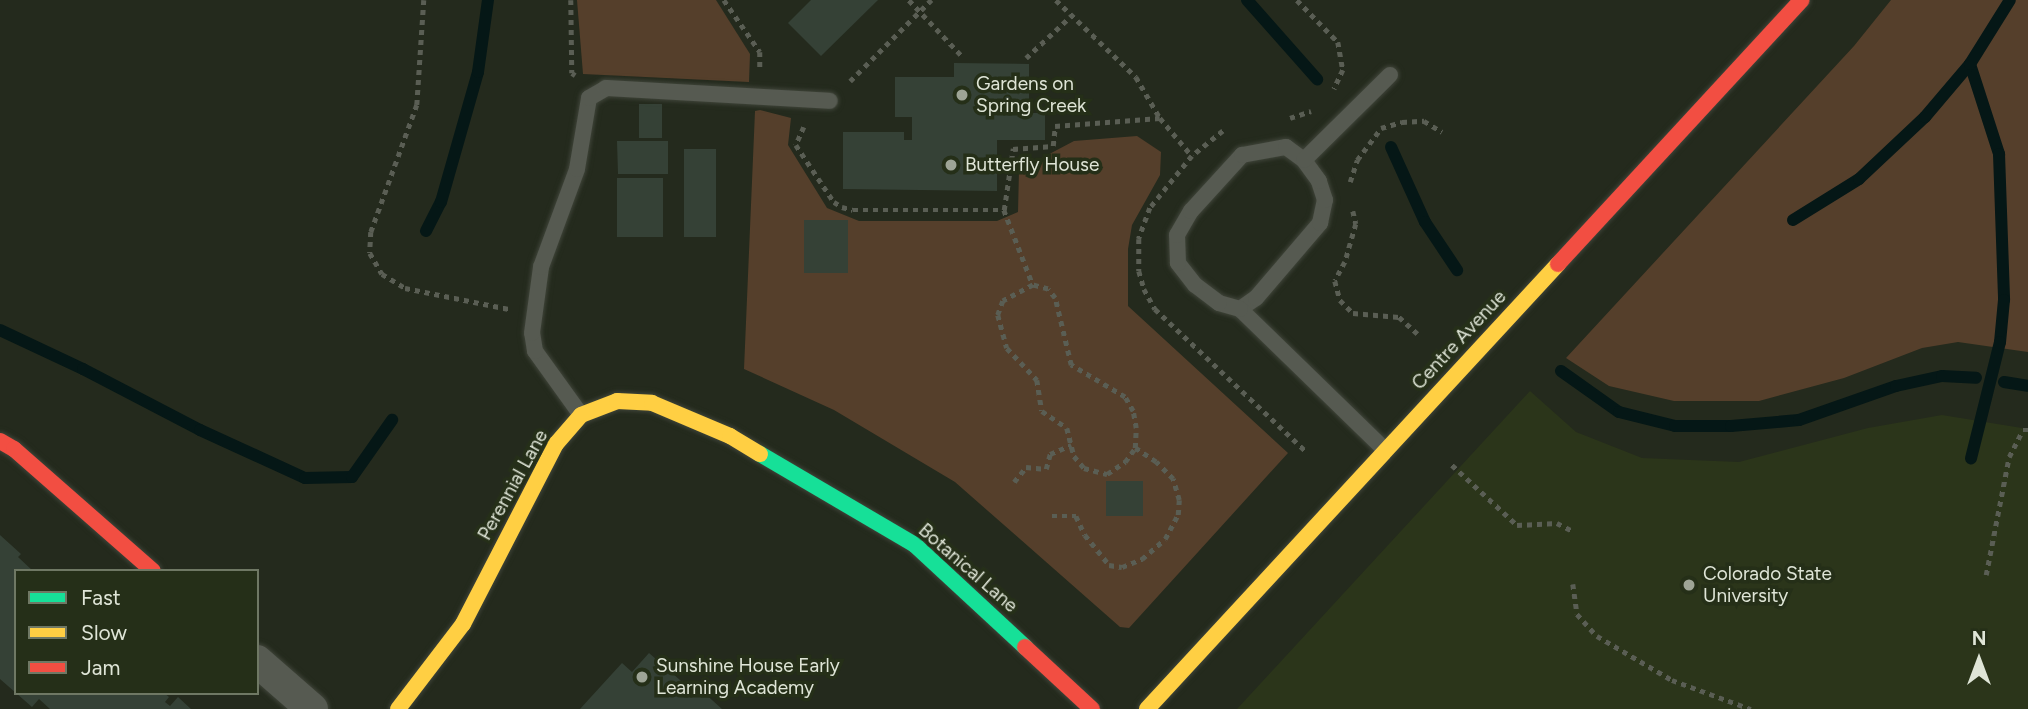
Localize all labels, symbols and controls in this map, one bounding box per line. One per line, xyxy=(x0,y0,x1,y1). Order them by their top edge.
place label: Gardens on Spring Creek xyxy=(976,73,1086,117)
marker: Gardens on Spring Creek xyxy=(954,87,970,103)
place label: Butterfly House xyxy=(965,154,1099,176)
marker: Butterfly House xyxy=(943,157,959,173)
street label: Centre Avenue xyxy=(1407,286,1511,394)
street label: Perennial Lane xyxy=(473,426,553,544)
street label: Botanical Lane xyxy=(914,519,1022,617)
place label: Colorado State University xyxy=(1703,563,1832,607)
legend xyxy=(14,569,259,695)
marker: Colorado State University xyxy=(1681,577,1697,593)
text: Fast xyxy=(81,585,121,610)
text: Slow xyxy=(81,620,127,645)
north arrow xyxy=(1944,625,2014,695)
text: N xyxy=(1972,627,1986,650)
text: Jam xyxy=(81,655,120,680)
place label: Sunshine House Early Learning Academy xyxy=(656,655,840,699)
marker: Sunshine House Early Learning Academy xyxy=(634,669,650,685)

